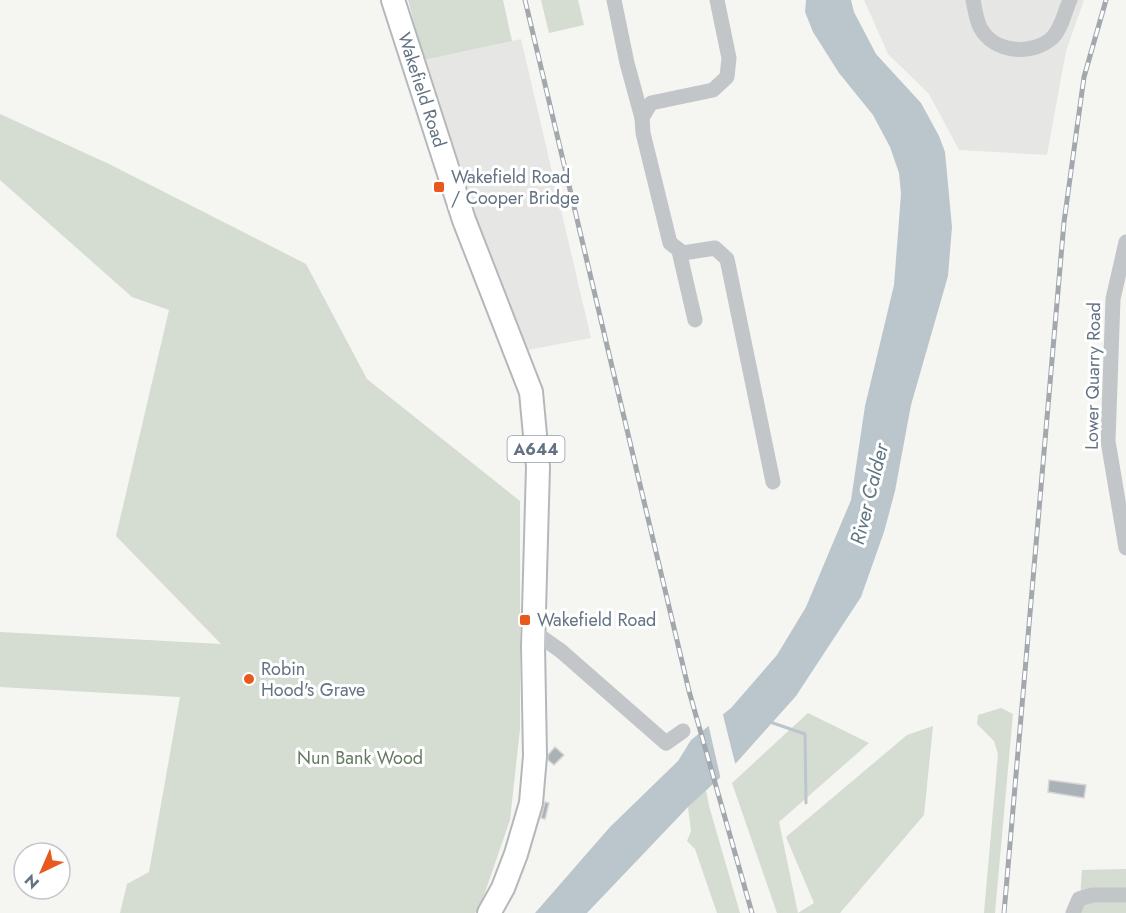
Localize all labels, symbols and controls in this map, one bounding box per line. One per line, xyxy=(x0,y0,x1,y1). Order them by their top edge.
street label: Wakefield Road xyxy=(391,29,453,151)
place label: Wakefield Road / Cooper Bridge xyxy=(451,164,579,211)
marker: Wakefield Road / Cooper Bridge xyxy=(432,180,446,194)
street label: Lower Quarry Road xyxy=(1079,302,1107,450)
road number: A644 xyxy=(508,436,564,462)
water label: River Calder xyxy=(843,439,896,548)
place label: Wakefield Road xyxy=(537,607,656,633)
marker: Wakefield Road xyxy=(518,613,532,627)
place label: Robin Hood's Grave xyxy=(261,656,365,703)
marker: Robin Hood's Grave xyxy=(242,672,256,686)
park label: Nun Bank Wood xyxy=(297,745,423,771)
north arrow xyxy=(12,841,72,901)
text: N xyxy=(19,869,44,894)

